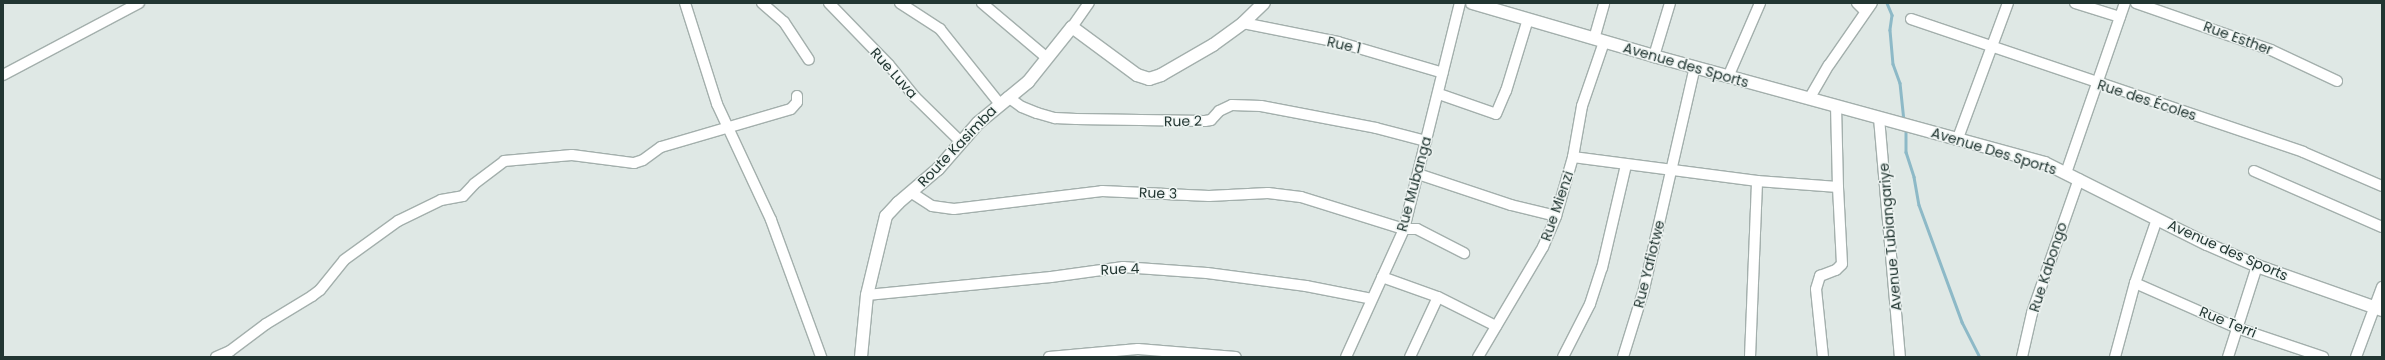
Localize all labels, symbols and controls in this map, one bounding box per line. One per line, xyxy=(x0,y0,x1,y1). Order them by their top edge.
street label: Rue Esther xyxy=(2201,18,2275,58)
street label: Rue 1 xyxy=(1325,33,1363,57)
street label: Avenue des Sports xyxy=(1621,39,1751,91)
street label: Rue Luva xyxy=(867,44,921,102)
street label: Rue des Écoles xyxy=(2095,76,2199,124)
street label: Route Kasimba xyxy=(914,102,1000,190)
street label: Rue 2 xyxy=(1164,112,1202,130)
street label: Avenue Des Sports xyxy=(1929,124,2059,178)
street label: Rue Mubanga xyxy=(1393,135,1435,233)
street label: Avenue Tubiangariye xyxy=(1875,162,1905,312)
street label: Rue Mienzi xyxy=(1537,169,1577,243)
street label: Rue 3 xyxy=(1139,184,1177,202)
street label: Avenue des Sports xyxy=(2165,216,2291,284)
street label: Rue Yafiotwe xyxy=(1630,218,1668,310)
street label: Rue Kabongo xyxy=(2026,220,2070,314)
street label: Rue 4 xyxy=(1100,260,1140,278)
street label: Rue Terri xyxy=(2197,303,2259,341)

